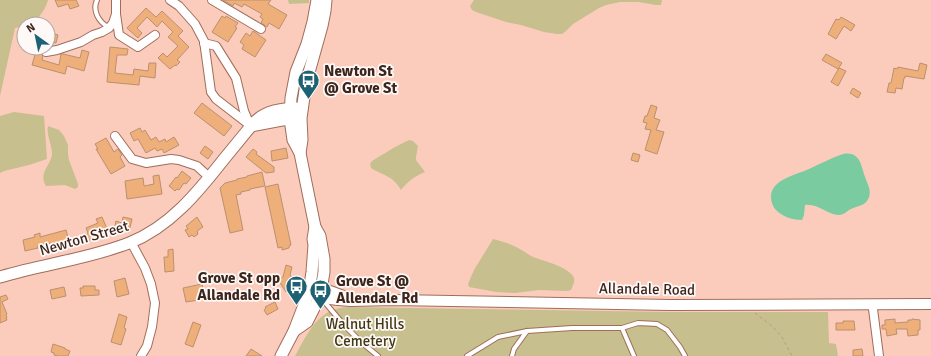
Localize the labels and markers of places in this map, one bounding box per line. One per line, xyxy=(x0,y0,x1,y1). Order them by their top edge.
place label: Newton St @ Grove St xyxy=(324,62,397,97)
bus stop icon: Newton St @ Grove St xyxy=(295,67,321,100)
place label: Grove St opp Allandale Rd xyxy=(197,269,280,304)
place label: Grove St @ Allendale Rd xyxy=(336,272,418,307)
bus stop icon: Grove St opp Allandale Rd xyxy=(283,274,309,307)
bus stop icon: Grove St @ Allendale Rd xyxy=(308,277,334,310)

